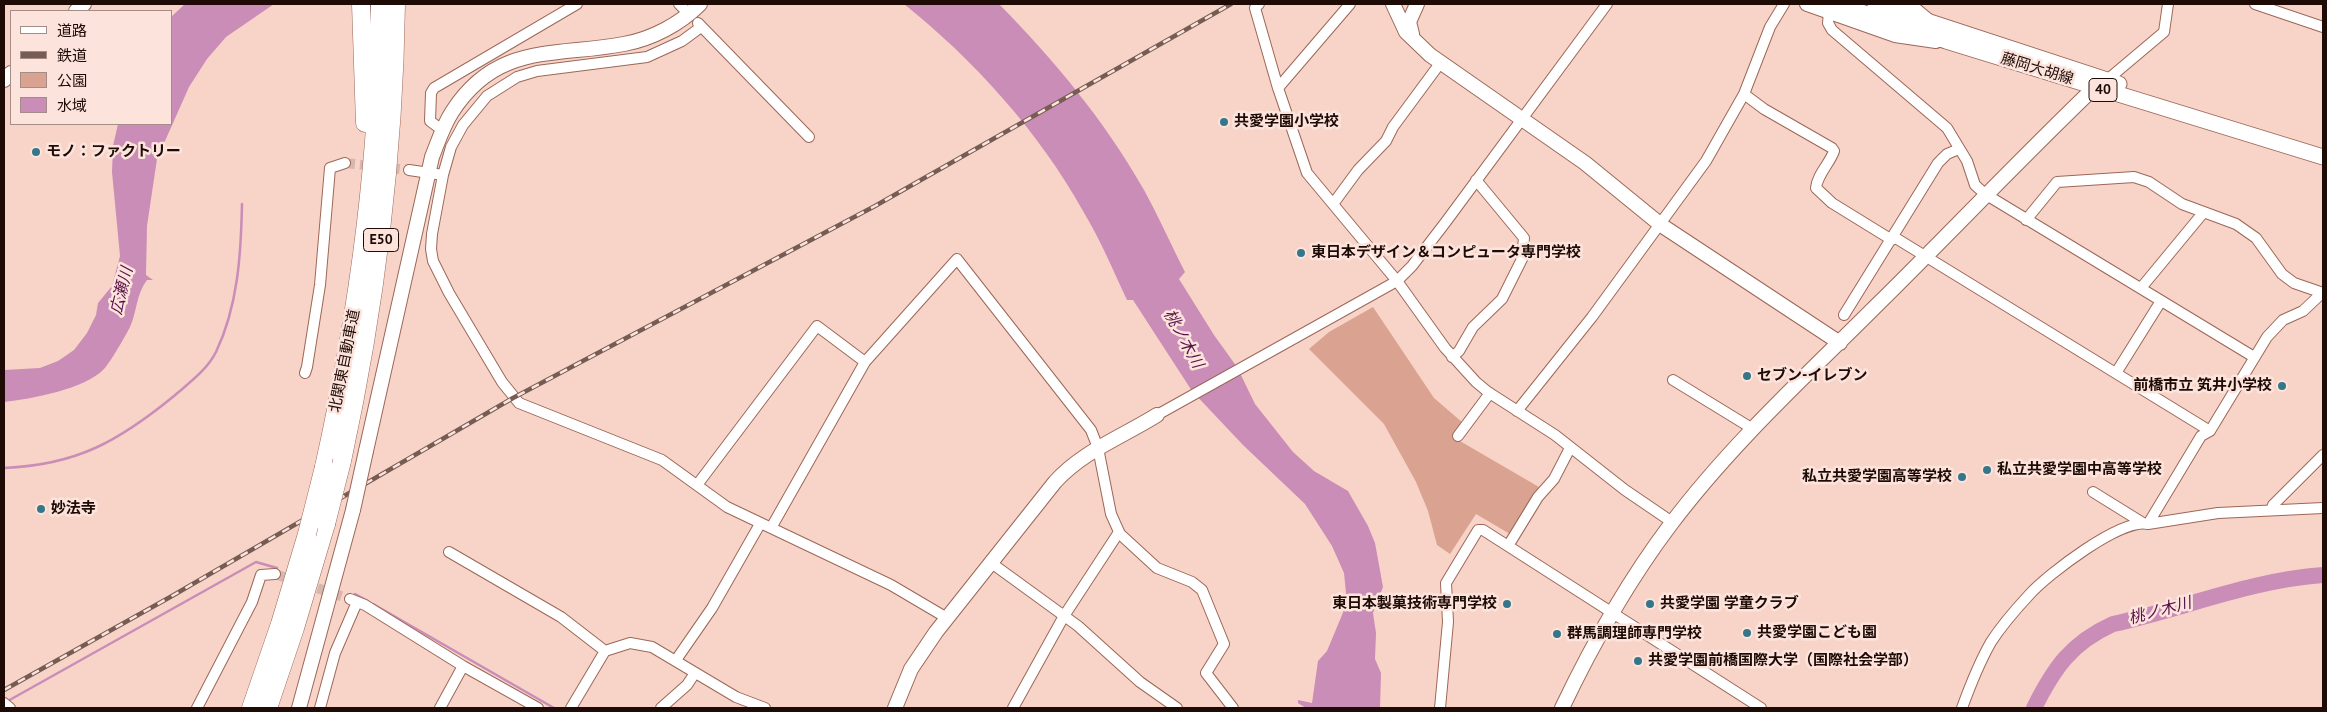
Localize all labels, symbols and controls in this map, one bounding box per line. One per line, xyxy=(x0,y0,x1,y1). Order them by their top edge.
legend xyxy=(10,10,172,125)
text: 道路 xyxy=(57,21,87,40)
text: 鉄道 xyxy=(57,46,87,65)
street label: 藤岡大胡線 xyxy=(1999,49,2075,89)
text: 公園 xyxy=(57,71,87,90)
road number: 40 xyxy=(2089,78,2117,102)
text: 水域 xyxy=(57,96,87,115)
place label: 共愛学園小学校 xyxy=(1234,113,1339,131)
marker: 共愛学園小学校 xyxy=(1218,116,1230,128)
place label: モノ：ファクトリー xyxy=(46,143,181,161)
marker: モノ：ファクトリー xyxy=(30,146,42,158)
road number: E50 xyxy=(364,228,398,252)
place label: 東日本デザイン＆コンピュータ専門学校 xyxy=(1311,244,1581,262)
marker: 東日本デザイン＆コンピュータ専門学校 xyxy=(1295,247,1307,259)
water label: 広瀬川 xyxy=(107,265,137,317)
water label: 桃ノ木川 xyxy=(1159,306,1207,372)
street label: 北関東自動車道 xyxy=(326,308,364,414)
place label: セブン-イレブン xyxy=(1757,367,1867,385)
marker: セブン-イレブン xyxy=(1741,370,1753,382)
place label: 前橋市立 笂井小学校 xyxy=(2133,377,2272,395)
marker: 前橋市立 笂井小学校 xyxy=(2276,380,2288,392)
place label: 私立共愛学園中高等学校 xyxy=(1997,461,2162,479)
marker: 私立共愛学園中高等学校 xyxy=(1981,464,1993,476)
place label: 私立共愛学園高等学校 xyxy=(1802,468,1952,486)
marker: 私立共愛学園高等学校 xyxy=(1956,471,1968,483)
place label: 妙法寺 xyxy=(51,500,96,518)
marker: 妙法寺 xyxy=(35,503,47,515)
water label: 桃ノ木川 xyxy=(2127,593,2193,629)
place label: 東日本製菓技術専門学校 xyxy=(1332,595,1497,613)
place label: 共愛学園 学童クラブ xyxy=(1660,595,1799,613)
marker: 東日本製菓技術専門学校 xyxy=(1501,598,1513,610)
marker: 共愛学園 学童クラブ xyxy=(1644,598,1656,610)
place label: 共愛学園こども園 xyxy=(1757,624,1877,642)
place label: 群馬調理師専門学校 xyxy=(1567,625,1702,643)
marker: 共愛学園こども園 xyxy=(1741,627,1753,639)
marker: 群馬調理師専門学校 xyxy=(1551,628,1563,640)
place label: 共愛学園前橋国際大学（国際社会学部） xyxy=(1648,652,1918,670)
marker: 共愛学園前橋国際大学（国際社会学部） xyxy=(1632,655,1644,667)

